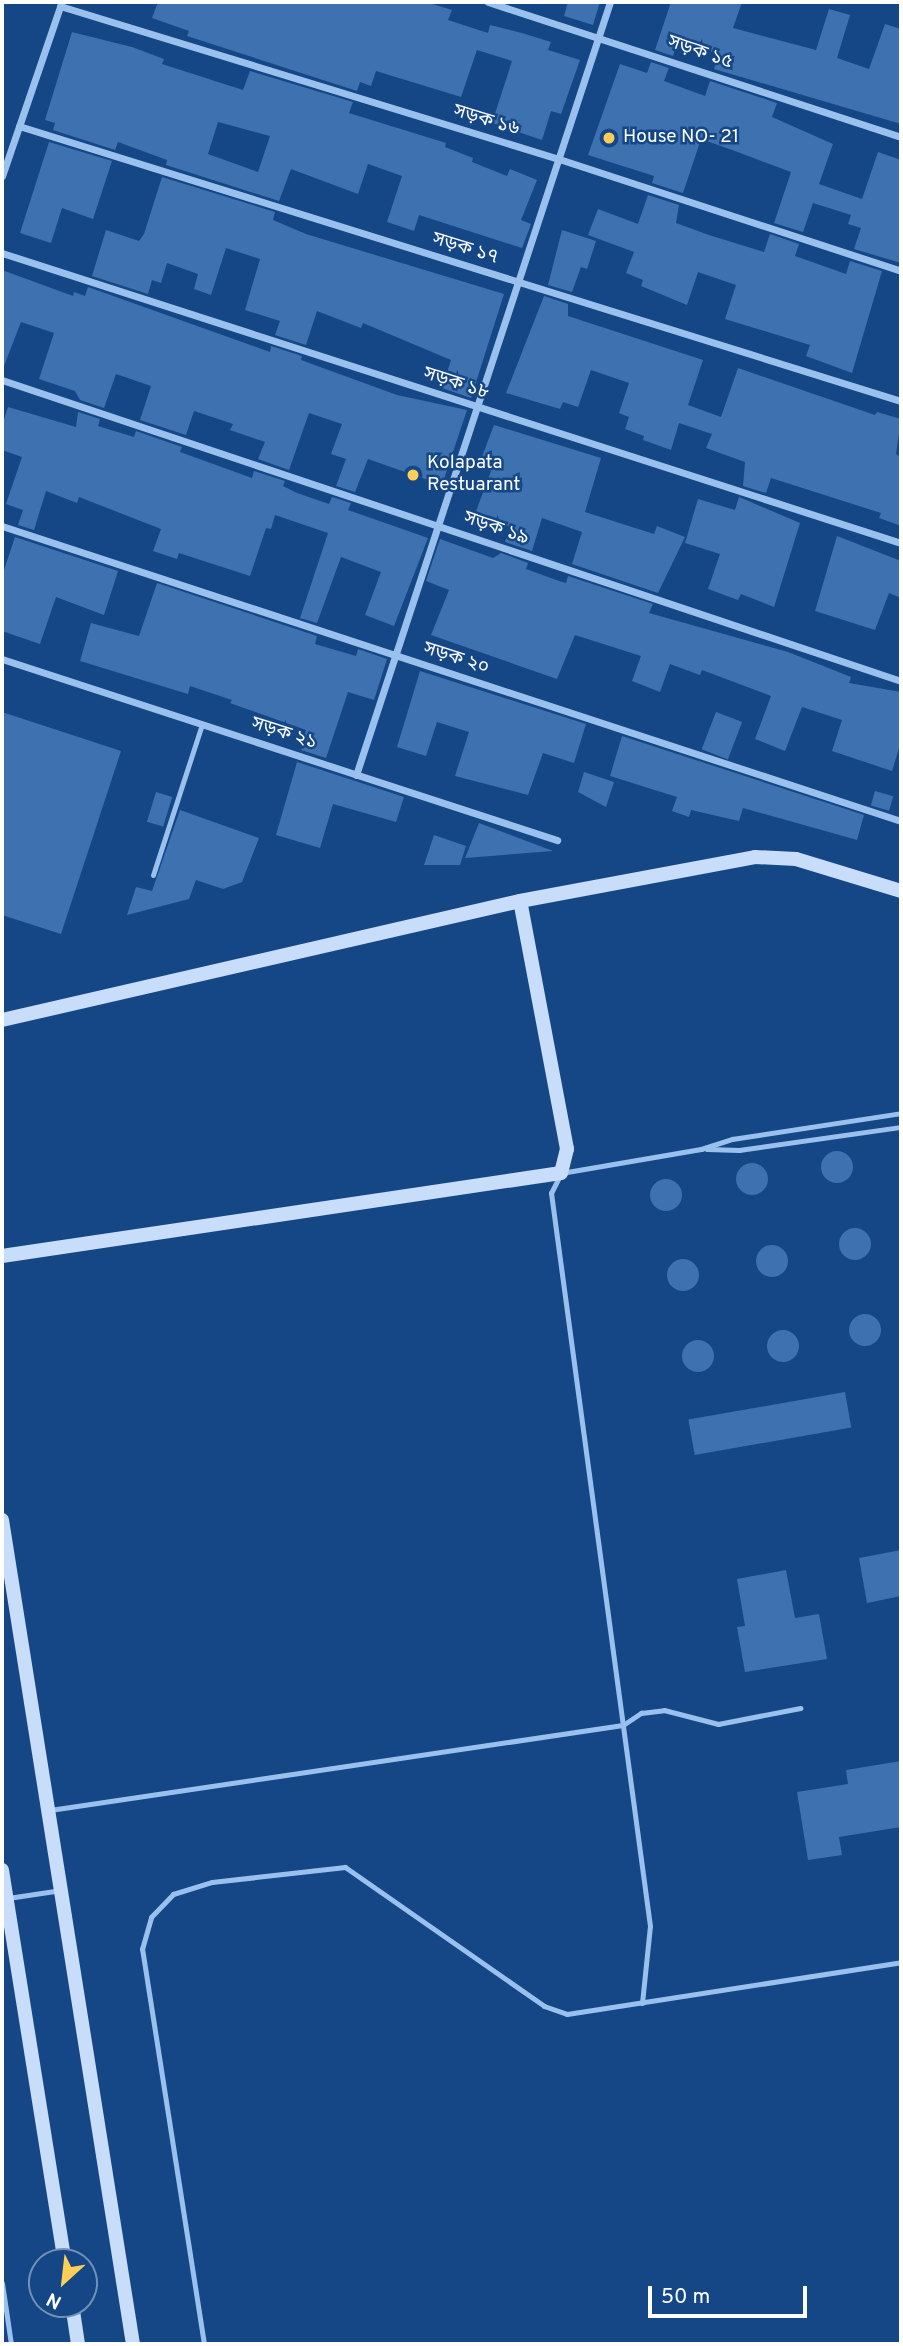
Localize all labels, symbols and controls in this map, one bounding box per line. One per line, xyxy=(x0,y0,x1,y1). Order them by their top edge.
street label: সড়ক ১৫ xyxy=(664,31,736,75)
street label: সড়ক ১৬ xyxy=(450,100,522,142)
place label: House NO- 21 xyxy=(623,127,739,149)
marker: House NO- 21 xyxy=(601,130,617,146)
street label: সড়ক ১৭ xyxy=(429,228,501,270)
street label: সড়ক ১৮ xyxy=(420,363,492,405)
place label: Kolapata Restuarant xyxy=(427,453,521,497)
marker: Kolapata Restuarant xyxy=(405,467,421,483)
street label: সড়ক ১৯ xyxy=(460,507,532,551)
street label: সড়ক ২০ xyxy=(420,638,492,680)
street label: সড়ক ২১ xyxy=(248,713,320,755)
north arrow xyxy=(28,2248,98,2318)
scale bar xyxy=(651,2272,810,2316)
text: 50 m xyxy=(661,2284,710,2311)
text: N xyxy=(43,2286,66,2314)

